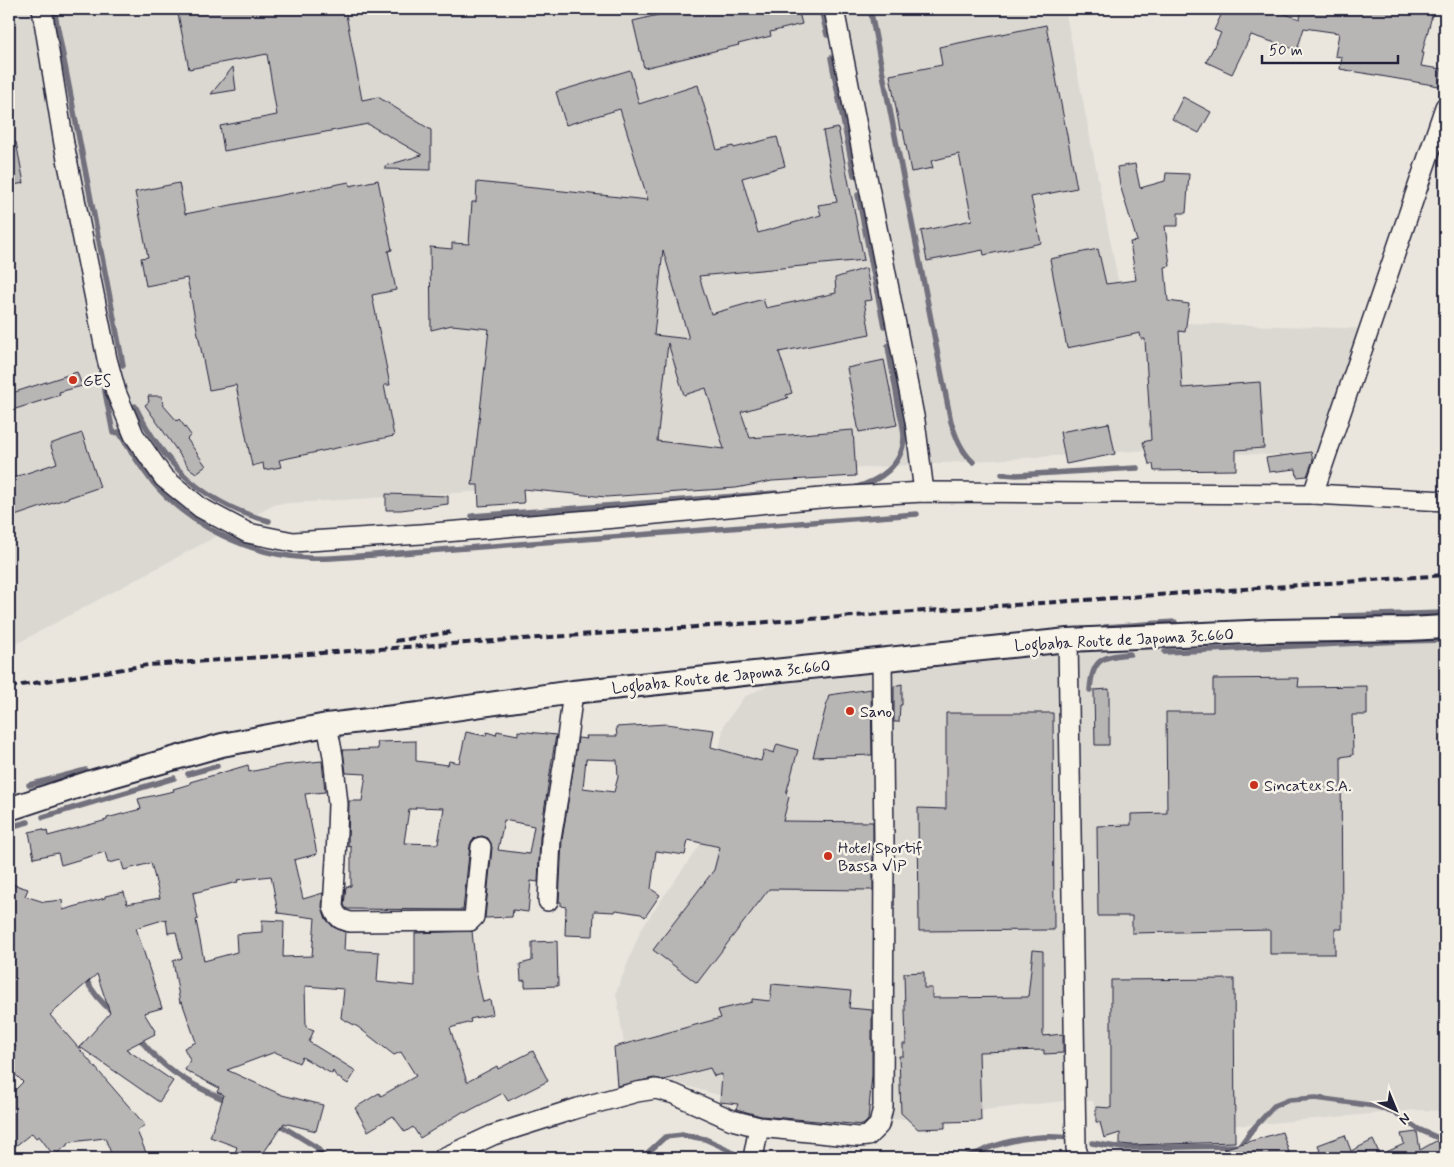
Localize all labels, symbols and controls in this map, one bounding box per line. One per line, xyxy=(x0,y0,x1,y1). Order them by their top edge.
scale bar xyxy=(1262,32,1398,64)
text: 50 m xyxy=(1269,41,1303,61)
place label: GES xyxy=(83,371,111,392)
marker: GES xyxy=(67,374,79,386)
street label: Logbaba Route de Japoma 3c.660 xyxy=(1014,624,1234,658)
street label: Logbaba Route de Japoma 3c.660 xyxy=(611,656,832,700)
place label: Sano xyxy=(860,702,892,723)
marker: Sano xyxy=(844,705,856,717)
place label: Sincatex S.A. xyxy=(1264,776,1352,797)
marker: Sincatex S.A. xyxy=(1248,779,1260,791)
place label: Hotel Sportif Bassa VIP xyxy=(838,838,922,877)
marker: Hotel Sportif Bassa VIP xyxy=(822,850,834,862)
north arrow xyxy=(1372,1084,1422,1134)
text: N xyxy=(1395,1109,1414,1128)

